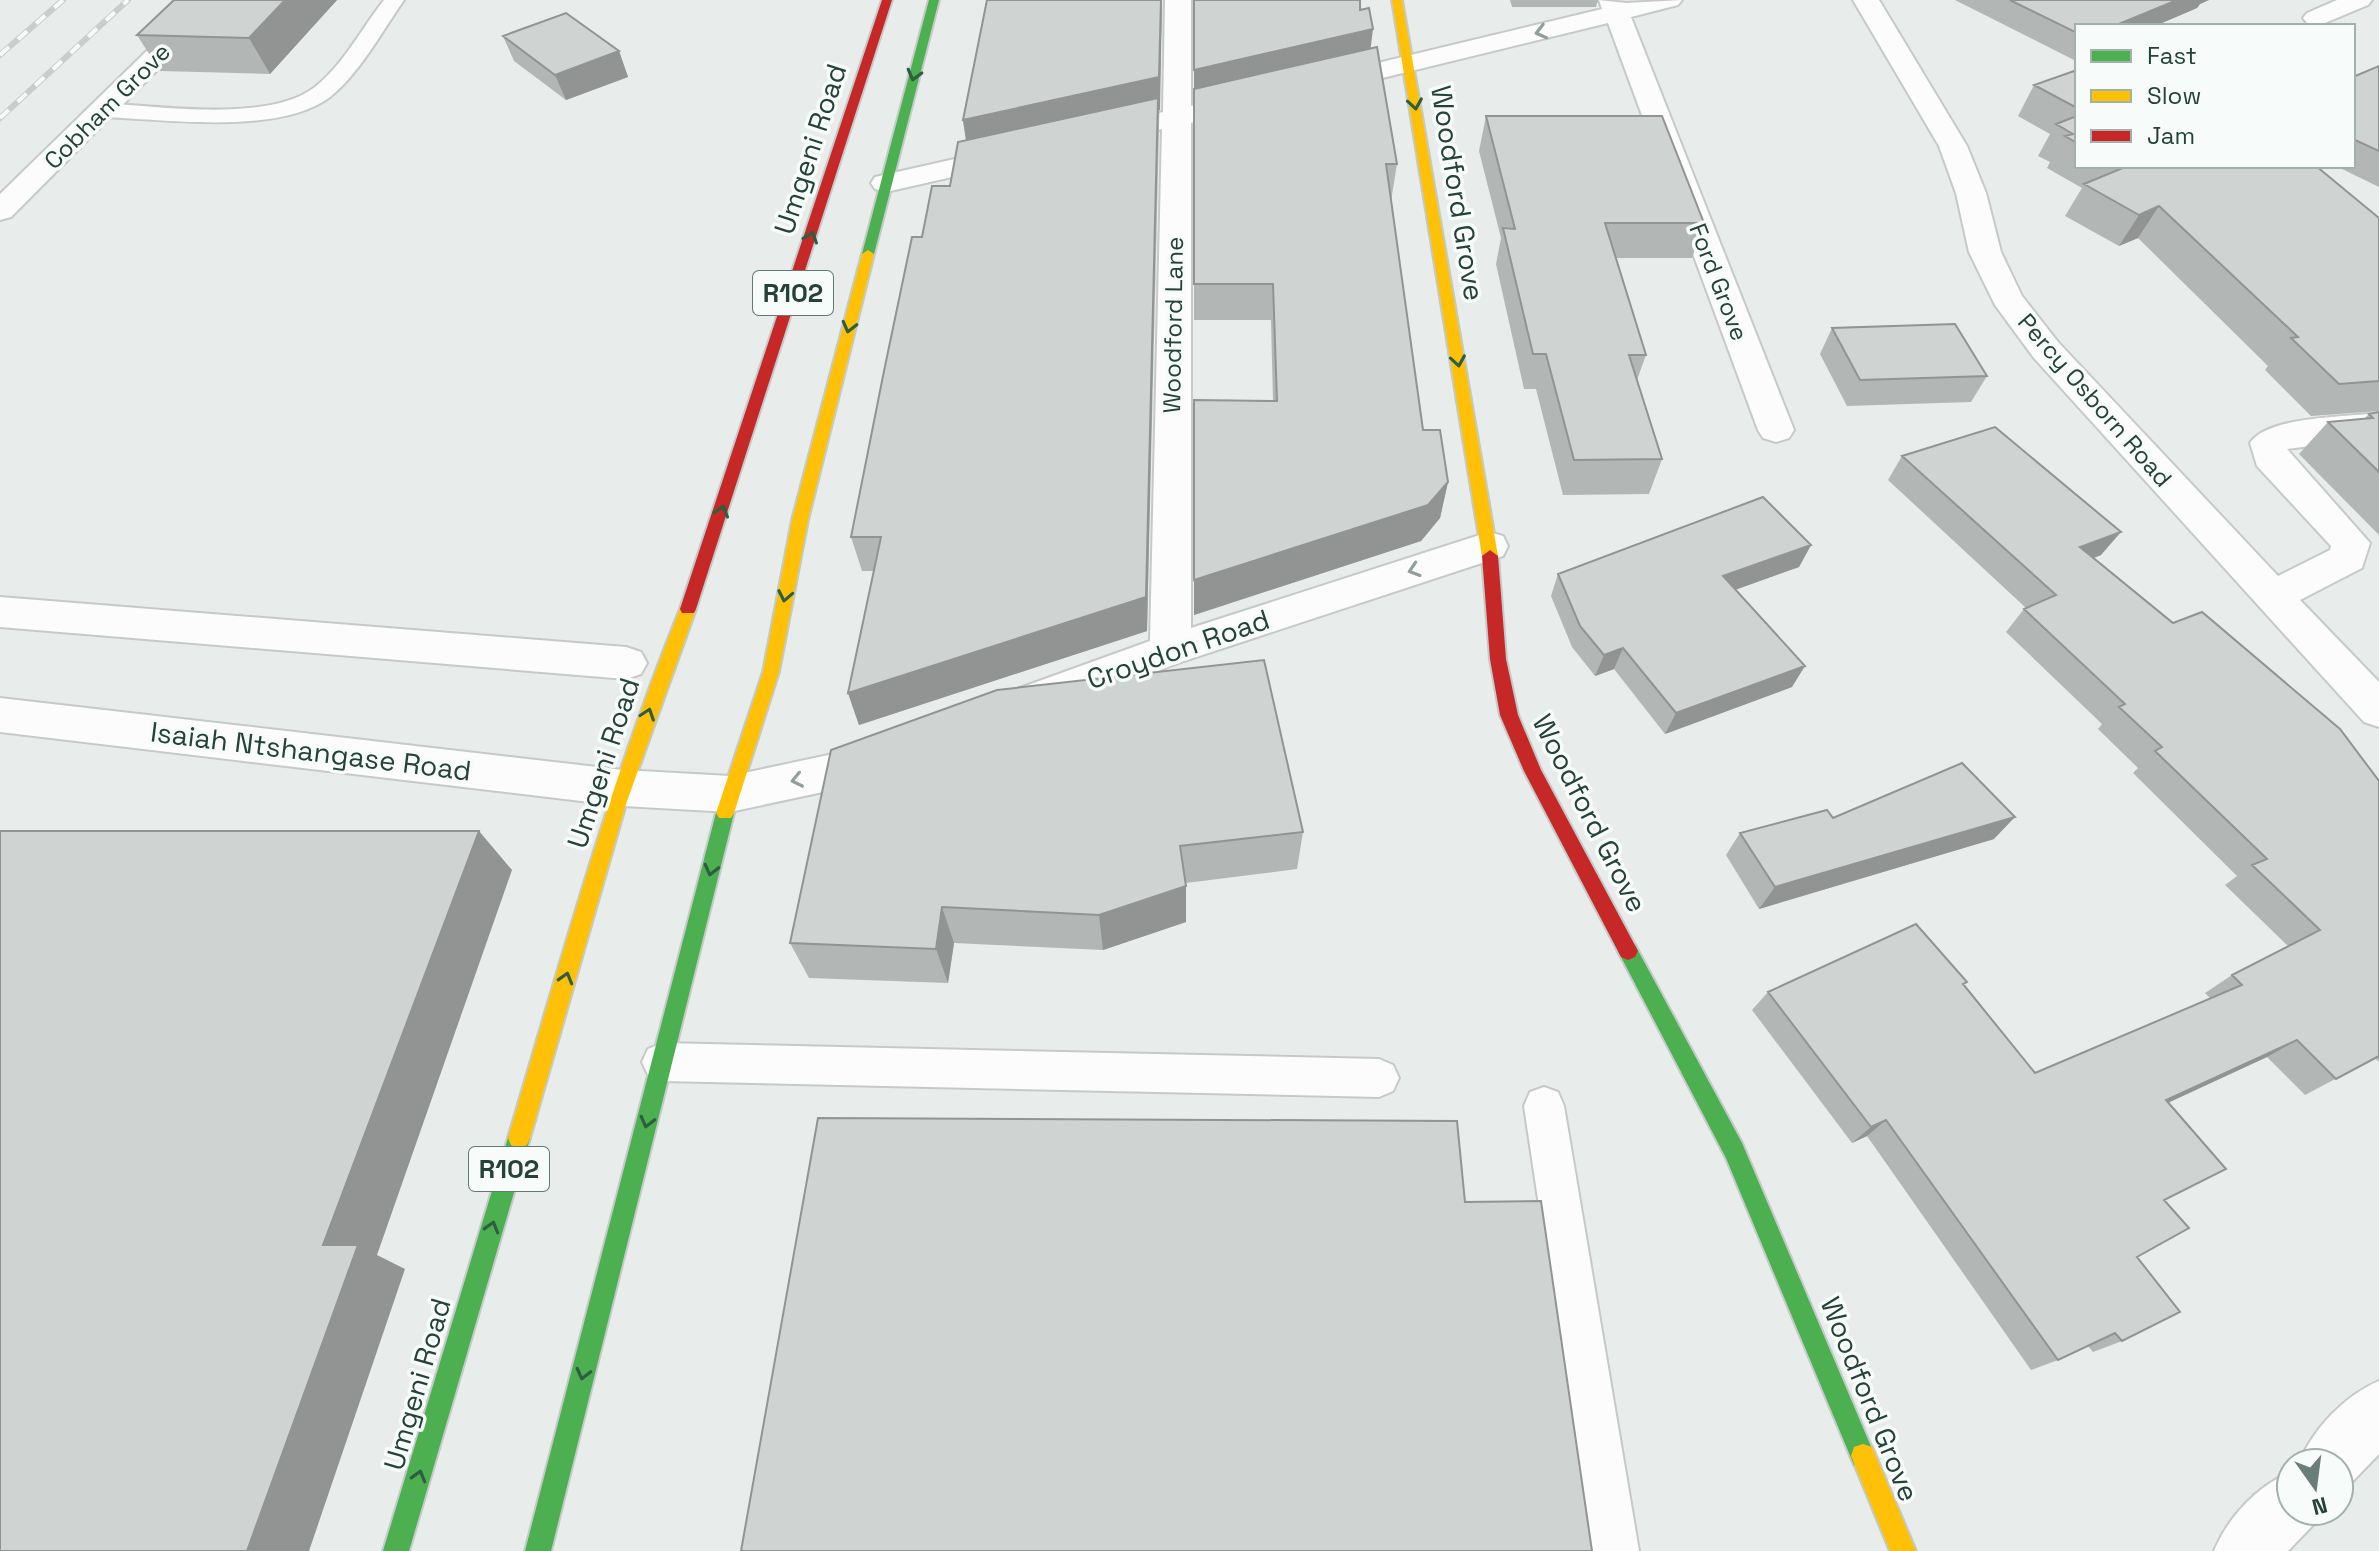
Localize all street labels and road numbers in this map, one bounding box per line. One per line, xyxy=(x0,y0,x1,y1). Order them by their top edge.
street label: Cobham Grove xyxy=(37,36,177,176)
street label: Umgeni Road xyxy=(765,59,855,239)
street label: Woodford Grove xyxy=(1423,83,1493,303)
street label: Ford Grove xyxy=(1682,219,1756,345)
street label: Woodford Lane xyxy=(1156,236,1190,414)
road number: R102 xyxy=(753,271,833,315)
street label: Percy Osborn Road xyxy=(2011,307,2179,493)
street label: Croydon Road xyxy=(1082,601,1274,697)
street label: Umgeni Road xyxy=(558,673,648,853)
street label: Woodford Grove xyxy=(1525,708,1655,918)
street label: Isaiah Ntshangase Road xyxy=(149,713,473,789)
road number: R102 xyxy=(469,1147,549,1191)
street label: Woodford Grove xyxy=(1813,1291,1927,1507)
street label: Umgeni Road xyxy=(375,1294,459,1474)

